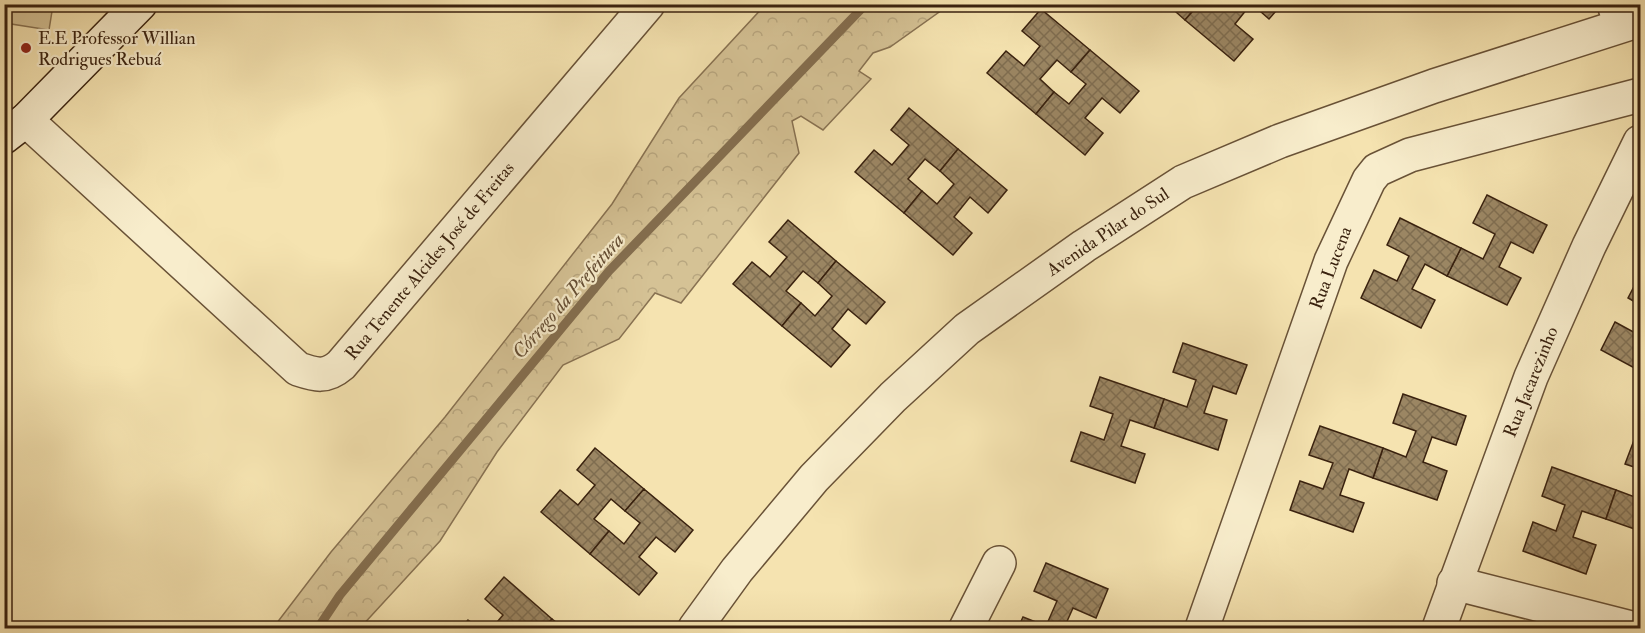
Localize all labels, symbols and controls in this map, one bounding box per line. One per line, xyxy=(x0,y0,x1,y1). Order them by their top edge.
place label: E.E Professor Willian Rodrigues Rebuá xyxy=(38,27,195,71)
marker: E.E Professor Willian Rodrigues Rebuá xyxy=(19,41,33,55)
street label: Rua Tenente Alcides José de Freitas xyxy=(340,157,520,365)
street label: Avenida Pilar do Sul xyxy=(1041,182,1174,282)
street label: Rua Lucena xyxy=(1305,223,1358,313)
water label: Córrego da Prefeitura xyxy=(507,228,629,364)
street label: Rua Jacarezinho xyxy=(1498,323,1564,441)

